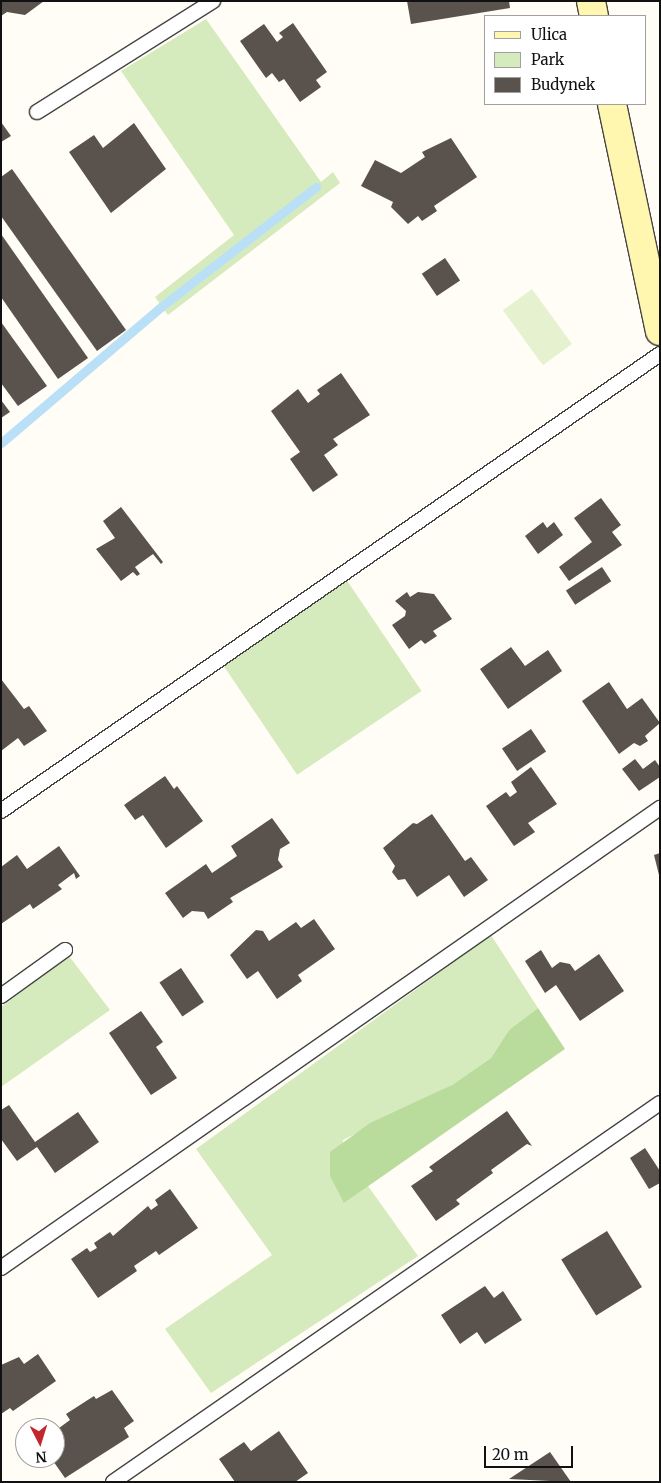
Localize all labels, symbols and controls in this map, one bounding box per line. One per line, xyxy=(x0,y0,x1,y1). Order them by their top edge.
legend xyxy=(483,15,646,105)
text: Ulica xyxy=(531,25,567,44)
text: Park xyxy=(531,50,564,69)
text: Budynek xyxy=(531,75,595,94)
north arrow xyxy=(15,1418,65,1468)
scale bar xyxy=(486,1436,575,1468)
text: 20 m xyxy=(492,1445,529,1464)
text: N xyxy=(35,1447,48,1466)

